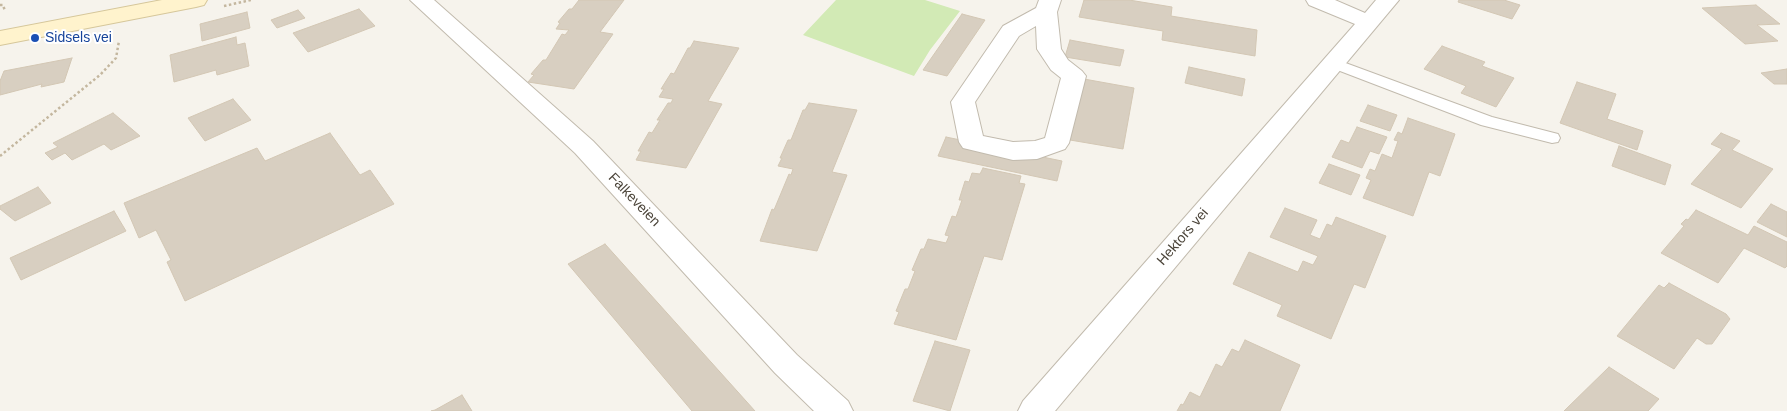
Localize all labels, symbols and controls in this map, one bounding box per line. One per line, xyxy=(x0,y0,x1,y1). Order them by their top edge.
place label: Sidsels vei xyxy=(45,30,112,46)
marker: Sidsels vei xyxy=(29,32,41,44)
street label: Falkeveien xyxy=(604,170,664,230)
street label: Hektors vei xyxy=(1154,205,1212,269)

